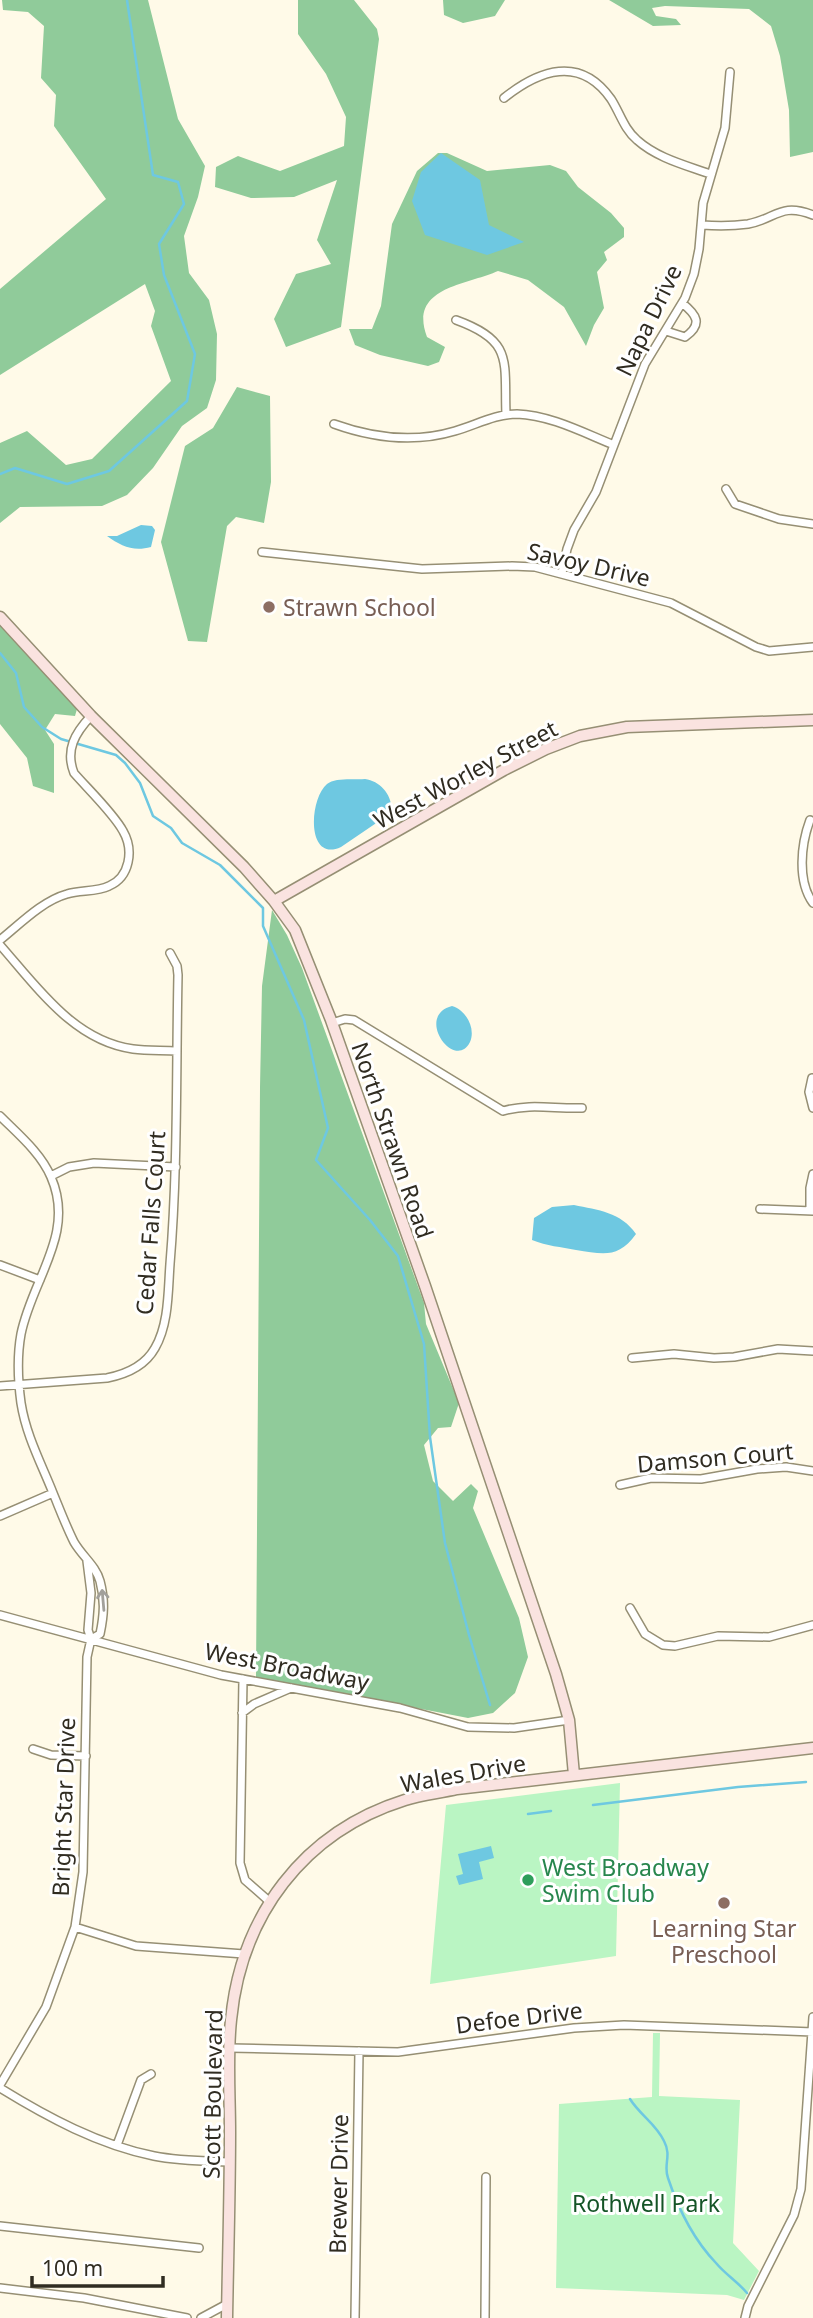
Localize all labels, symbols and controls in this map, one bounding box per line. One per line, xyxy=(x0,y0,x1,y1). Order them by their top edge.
street label: Napa Drive xyxy=(607,259,689,381)
street label: Savoy Drive xyxy=(524,534,654,594)
place label: Strawn School xyxy=(283,591,436,623)
marker: Strawn School xyxy=(261,599,277,615)
street label: West Worley Street xyxy=(367,712,563,836)
street label: North Strawn Road xyxy=(344,1037,442,1243)
street label: Cedar Falls Court xyxy=(128,1130,172,1316)
street label: Damson Court xyxy=(636,1434,794,1480)
one-way arrow xyxy=(96,1589,109,1612)
street label: West Broadway xyxy=(202,1634,372,1698)
street label: Bright Star Drive xyxy=(44,1717,82,1897)
street label: Wales Drive xyxy=(398,1746,528,1800)
place label: West Broadway Swim Club xyxy=(542,1851,709,1909)
marker: West Broadway Swim Club xyxy=(520,1872,536,1888)
marker: Learning Star Preschool xyxy=(716,1895,732,1911)
place label: Learning Star Preschool xyxy=(651,1912,797,1970)
street label: Defoe Drive xyxy=(454,1993,584,2041)
street label: Scott Boulevard xyxy=(195,2009,229,2179)
street label: Brewer Drive xyxy=(321,2114,355,2254)
park label: Rothwell Park xyxy=(572,2187,721,2219)
scale bar xyxy=(32,2244,163,2288)
text: 100 m xyxy=(42,2254,103,2282)

